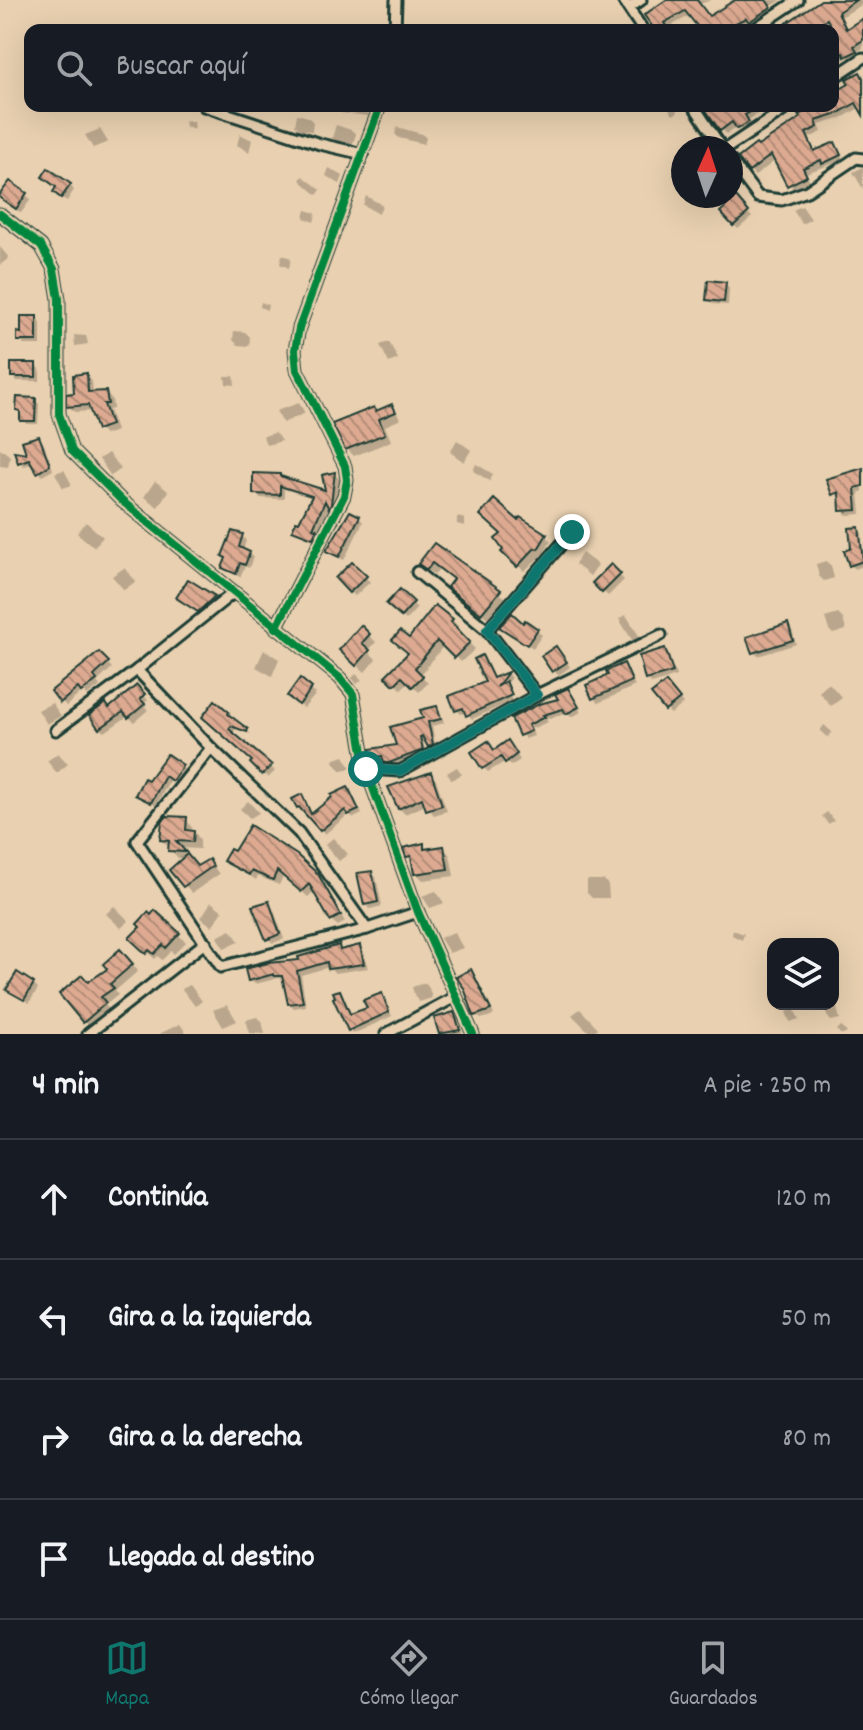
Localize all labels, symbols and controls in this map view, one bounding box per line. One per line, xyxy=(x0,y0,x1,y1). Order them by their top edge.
search box xyxy=(24,24,839,112)
icon: search xyxy=(52,46,96,90)
text: Buscar aquí xyxy=(116,47,246,90)
north arrow xyxy=(671,136,743,208)
route end xyxy=(554,514,590,550)
route start xyxy=(348,751,384,787)
map controls xyxy=(767,938,839,1010)
button: layers xyxy=(767,938,839,1010)
text: 4 min xyxy=(32,1062,99,1111)
text: A pie · 250 m xyxy=(703,1068,831,1105)
icon: ahead xyxy=(32,1177,76,1221)
text: Continúa xyxy=(108,1178,207,1221)
text: 120 m xyxy=(776,1181,831,1218)
icon: left xyxy=(32,1297,76,1341)
text: Gira a la izquierda xyxy=(108,1298,311,1341)
text: 50 m xyxy=(781,1301,831,1338)
icon: right xyxy=(32,1417,76,1461)
text: Gira a la derecha xyxy=(108,1418,301,1461)
text: 80 m xyxy=(783,1421,831,1458)
icon: arrive xyxy=(32,1537,76,1581)
text: Llegada al destino xyxy=(108,1538,315,1581)
tab: Mapa xyxy=(105,1636,149,1715)
tab: Cómo llegar xyxy=(360,1636,458,1715)
tab: Guardados xyxy=(669,1636,758,1715)

